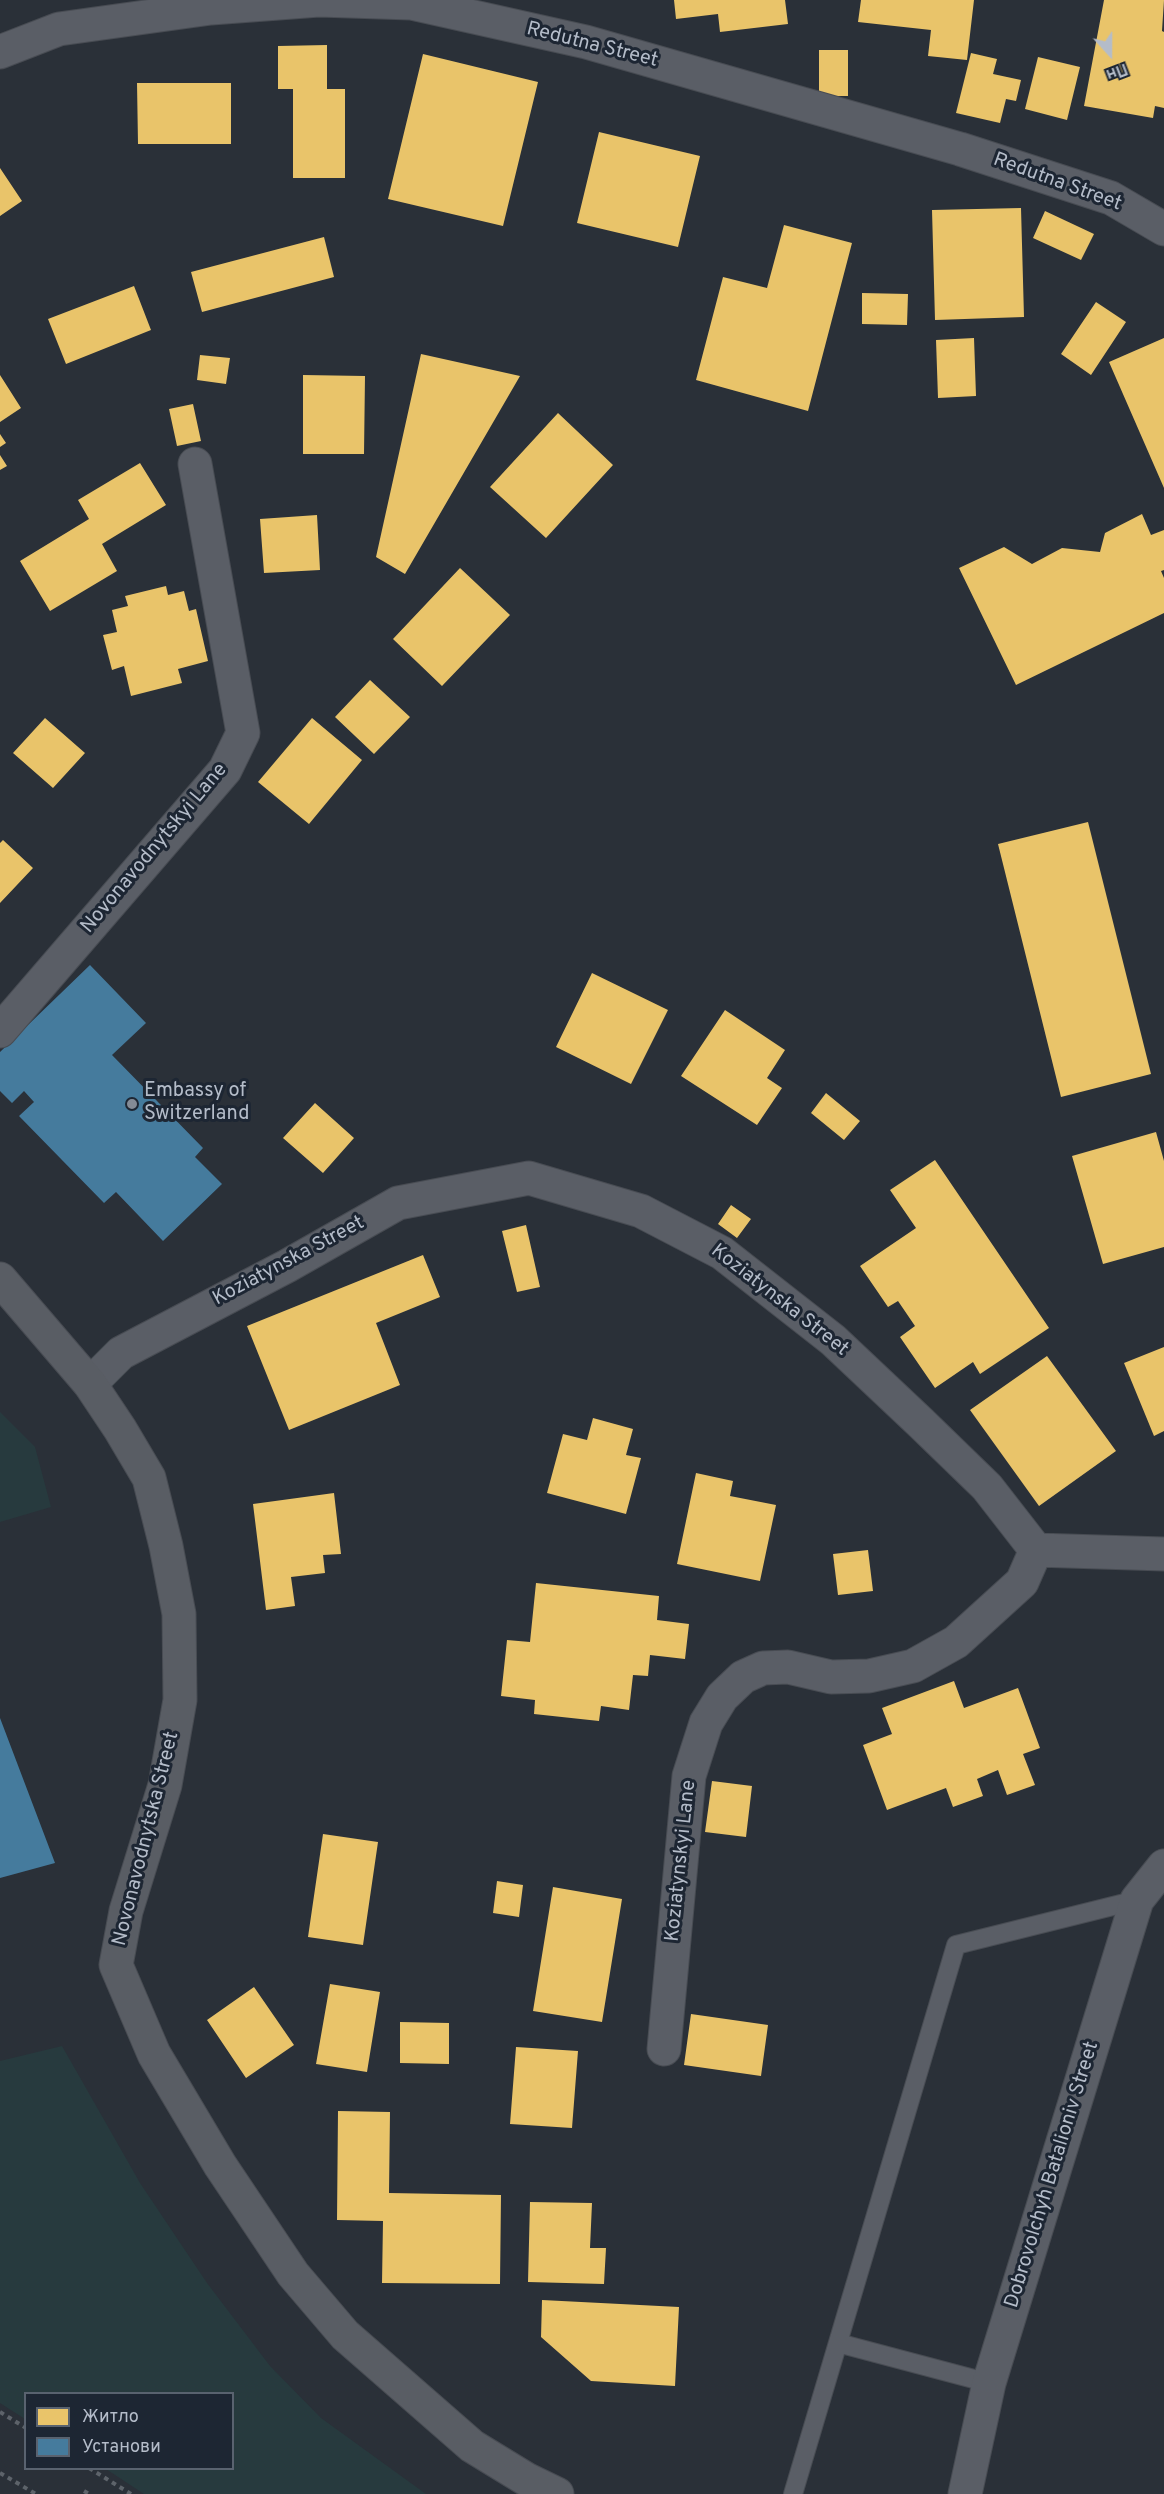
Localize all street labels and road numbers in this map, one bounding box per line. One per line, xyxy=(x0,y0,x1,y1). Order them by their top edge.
street label: Redutna Street xyxy=(524,18,660,74)
street label: Redutna Street xyxy=(990,149,1124,217)
street label: Novonavodnytskyi Lane xyxy=(77,759,233,939)
street label: Koziatynska Street xyxy=(209,1212,369,1312)
street label: Koziatynska Street xyxy=(705,1240,853,1362)
street label: Novonavodnytska Street xyxy=(109,1729,185,1949)
street label: Koziatynskyi Lane xyxy=(662,1779,702,1943)
street label: Dobrovolchyh Batalioniv Street xyxy=(1001,2039,1105,2311)

